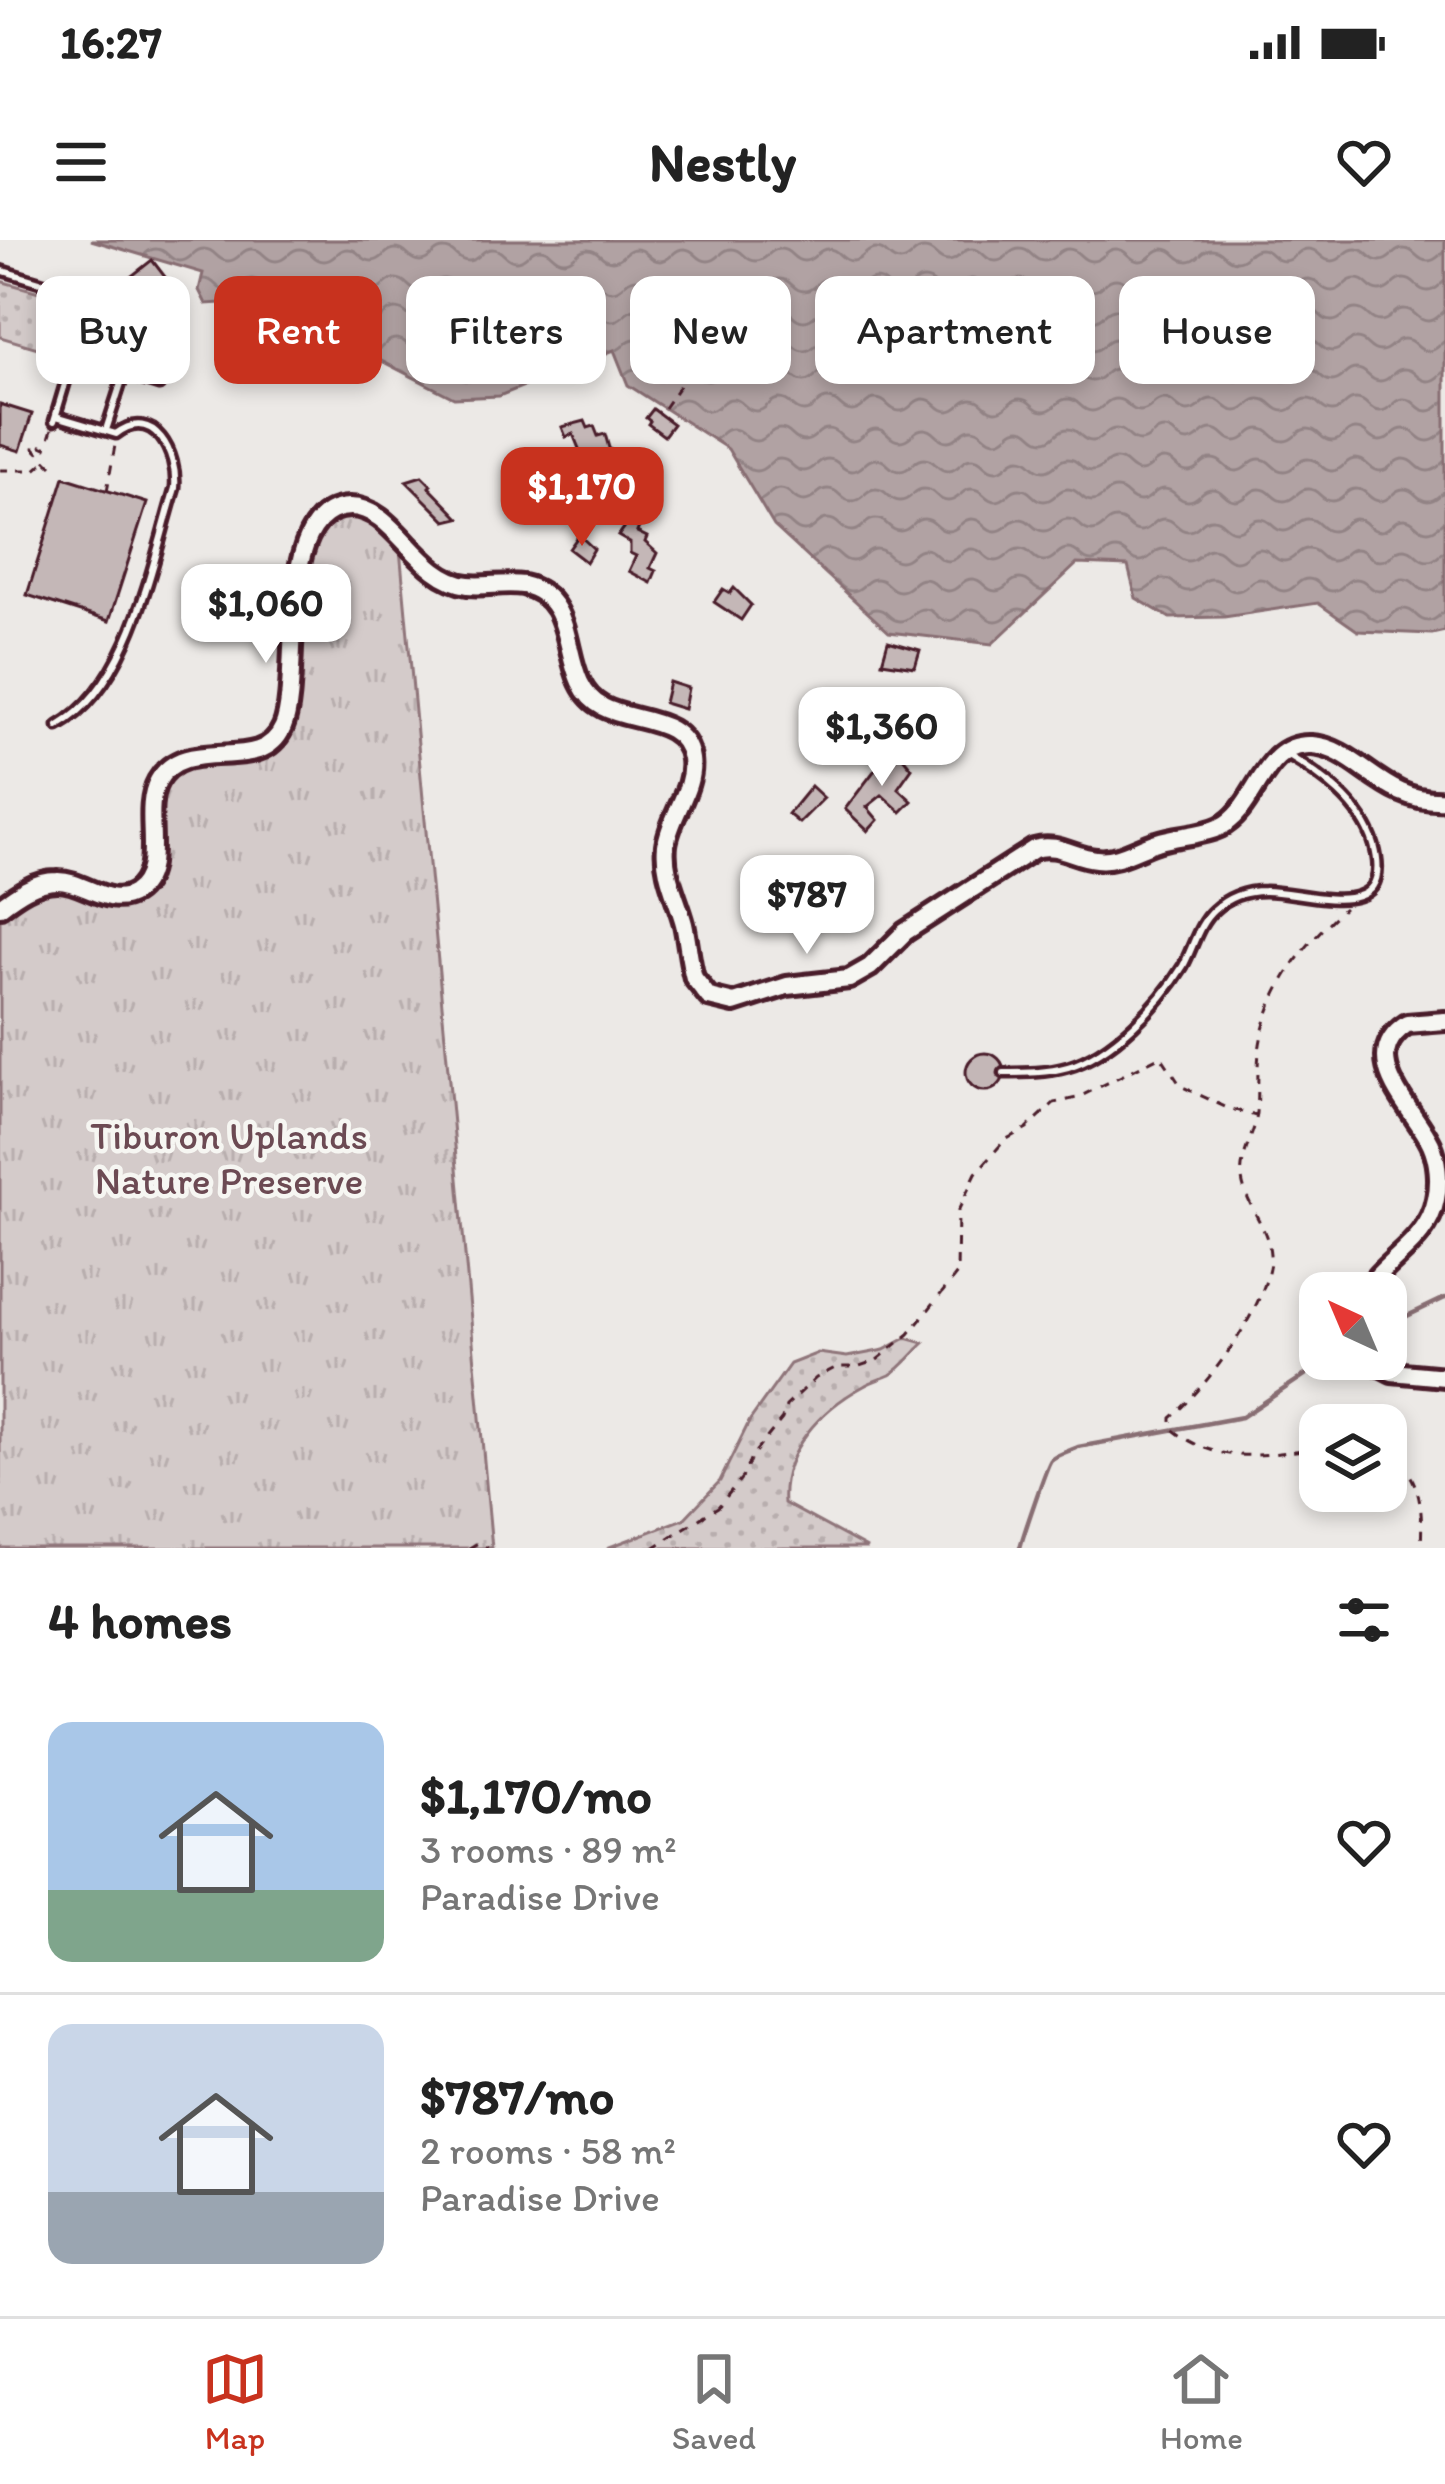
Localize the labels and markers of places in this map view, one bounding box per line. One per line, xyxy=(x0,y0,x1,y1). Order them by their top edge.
pin: $1,170 xyxy=(484,447,680,549)
pin: $1,060 xyxy=(168,564,364,666)
pin: $1,360 xyxy=(784,687,980,789)
pin: $787 xyxy=(736,855,878,957)

